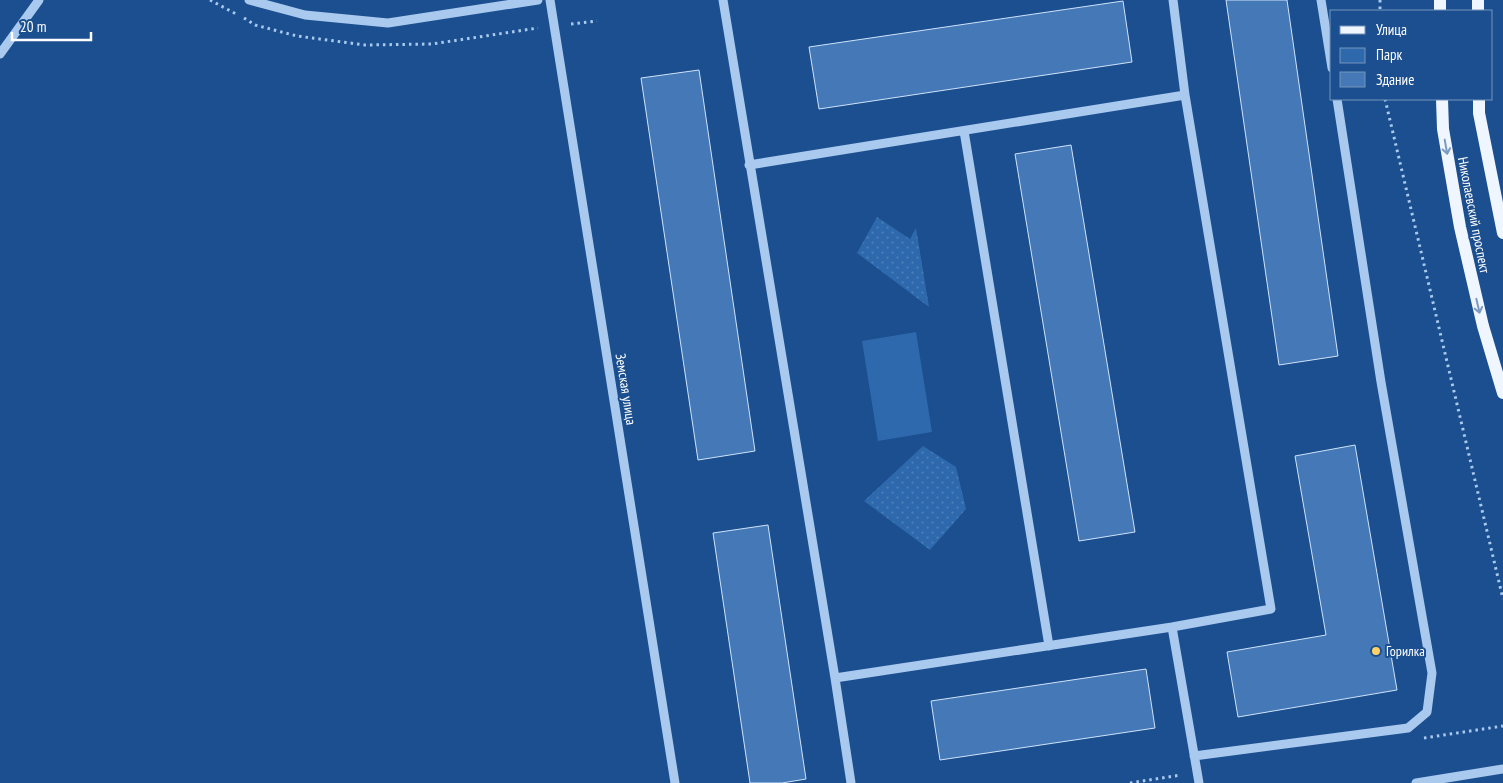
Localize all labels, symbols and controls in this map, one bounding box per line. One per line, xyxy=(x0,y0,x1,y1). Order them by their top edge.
scale bar xyxy=(12,10,91,42)
legend xyxy=(1330,10,1493,100)
text: 20 m xyxy=(20,17,46,36)
text: Улица xyxy=(1376,20,1407,39)
text: Парк xyxy=(1376,45,1402,64)
text: Здание xyxy=(1376,70,1414,89)
one-way arrow xyxy=(1441,139,1451,155)
street label: Николаевский проспект xyxy=(1454,155,1494,275)
one-way arrow xyxy=(1474,298,1483,314)
street label: Земская улица xyxy=(611,352,641,426)
place label: Горилка xyxy=(1386,642,1425,660)
marker: Горилка xyxy=(1370,645,1382,657)

